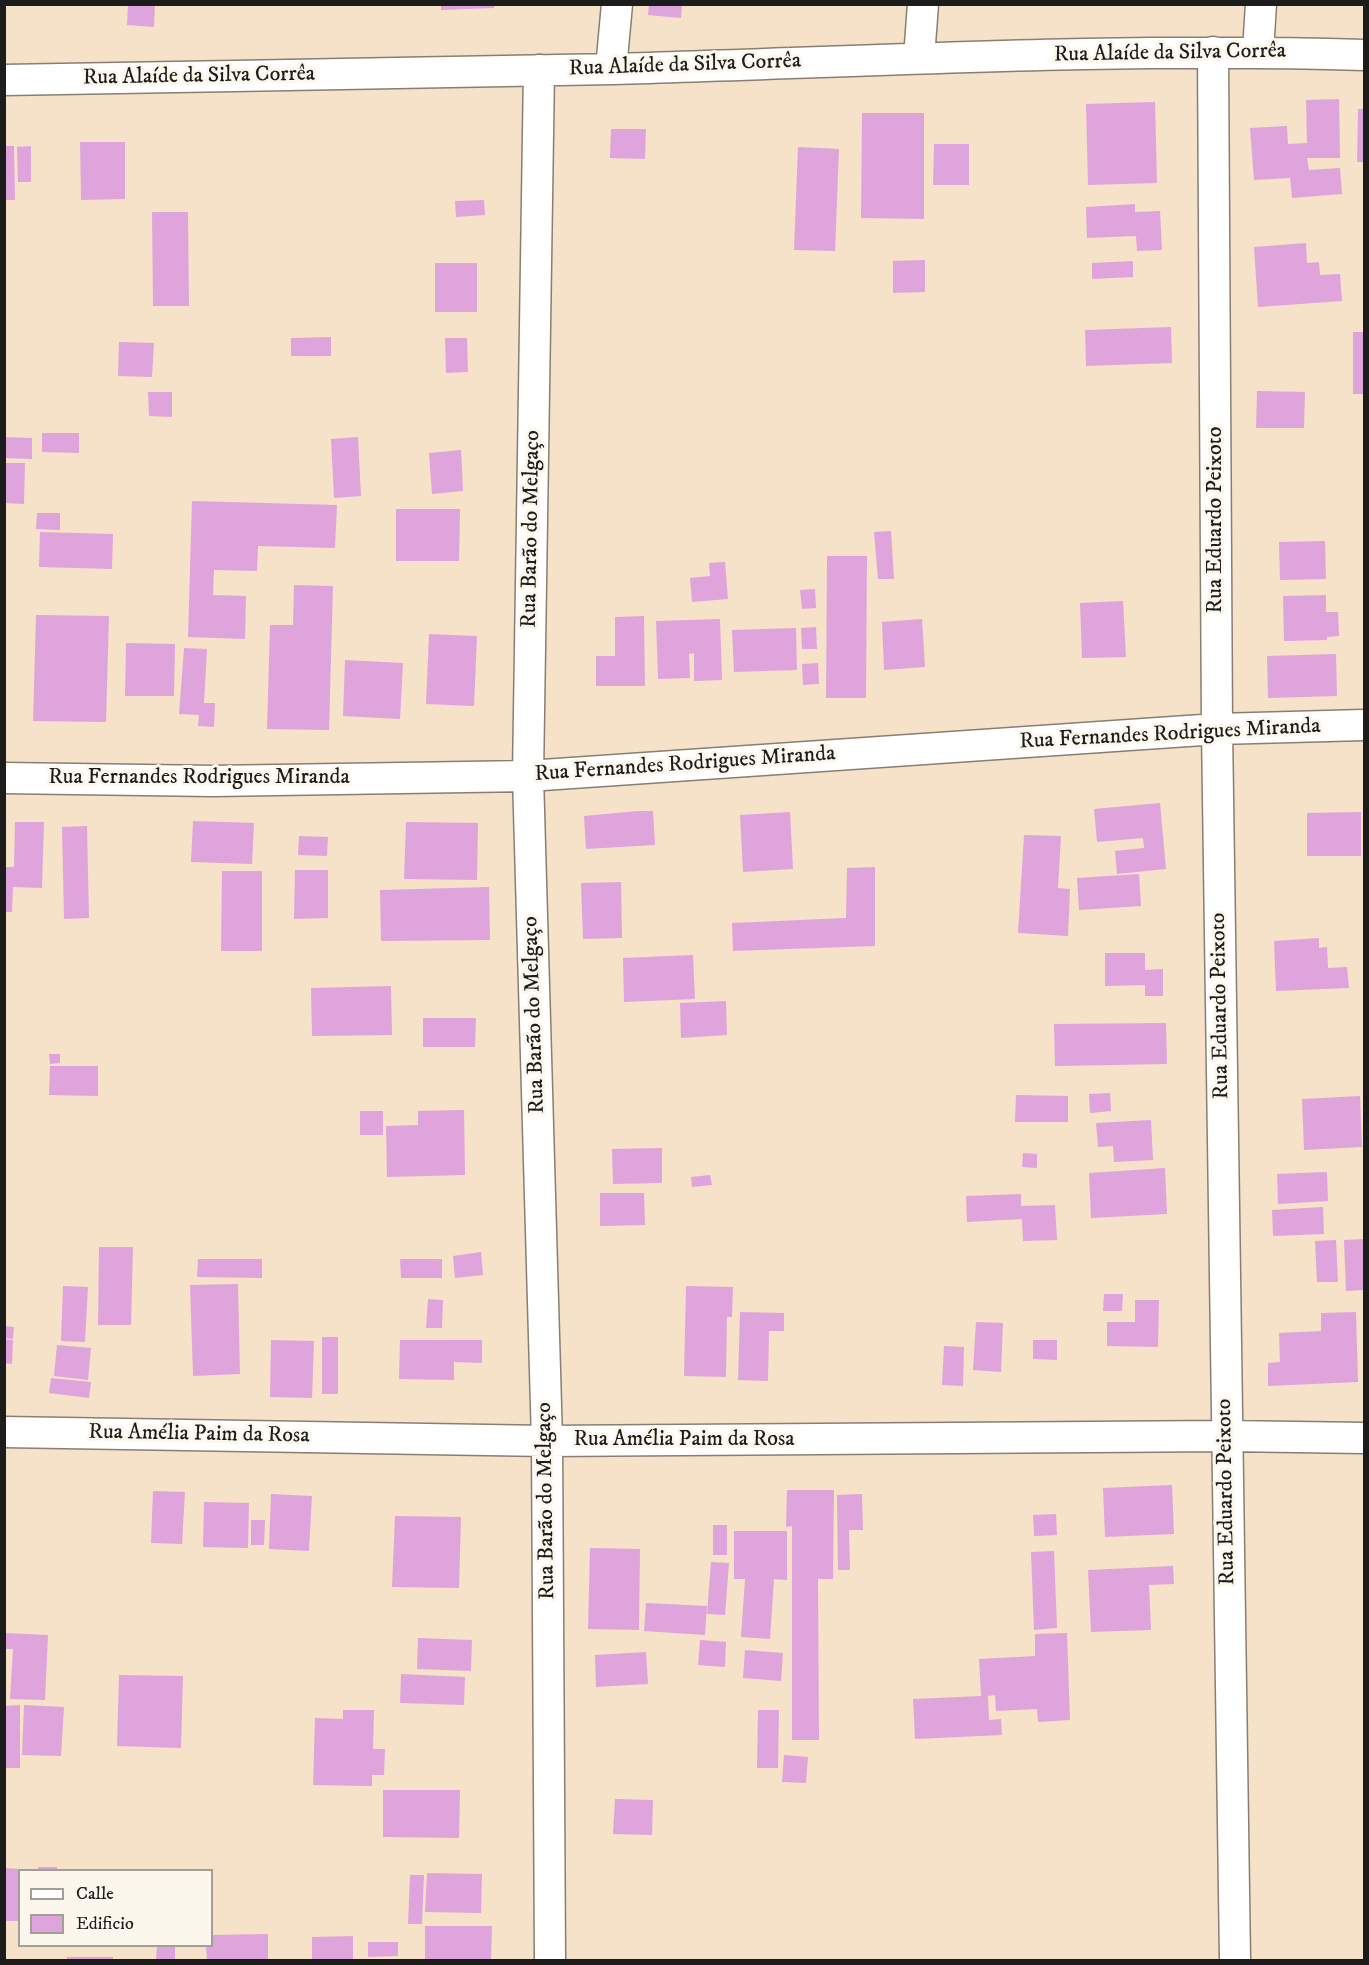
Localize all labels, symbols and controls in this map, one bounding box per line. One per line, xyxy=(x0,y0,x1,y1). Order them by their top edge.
street label: Rua Alaíde da Silva Corrêa xyxy=(1054,39,1286,69)
street label: Rua Alaíde da Silva Corrêa xyxy=(568,49,802,83)
street label: Rua Alaíde da Silva Corrêa xyxy=(83,62,315,92)
street label: Rua Eduardo Peixoto xyxy=(1203,427,1229,613)
street label: Rua Barão do Melgaço xyxy=(517,430,547,628)
street label: Rua Fernandes Rodrigues Miranda xyxy=(1019,714,1321,756)
street label: Rua Fernandes Rodrigues Miranda xyxy=(534,741,836,789)
street label: Rua Fernandes Rodrigues Miranda xyxy=(48,765,350,791)
street label: Rua Eduardo Peixoto xyxy=(1206,912,1236,1100)
street label: Rua Barão do Melgaço xyxy=(518,916,552,1114)
street label: Rua Eduardo Peixoto xyxy=(1212,1398,1242,1586)
street label: Rua Barão do Melgaço xyxy=(532,1402,562,1600)
street label: Rua Amélia Paim da Rosa xyxy=(88,1420,310,1450)
street label: Rua Amélia Paim da Rosa xyxy=(573,1427,795,1453)
legend xyxy=(18,1869,213,1947)
text: Calle xyxy=(76,1883,114,1905)
text: Edificio xyxy=(76,1913,134,1935)

